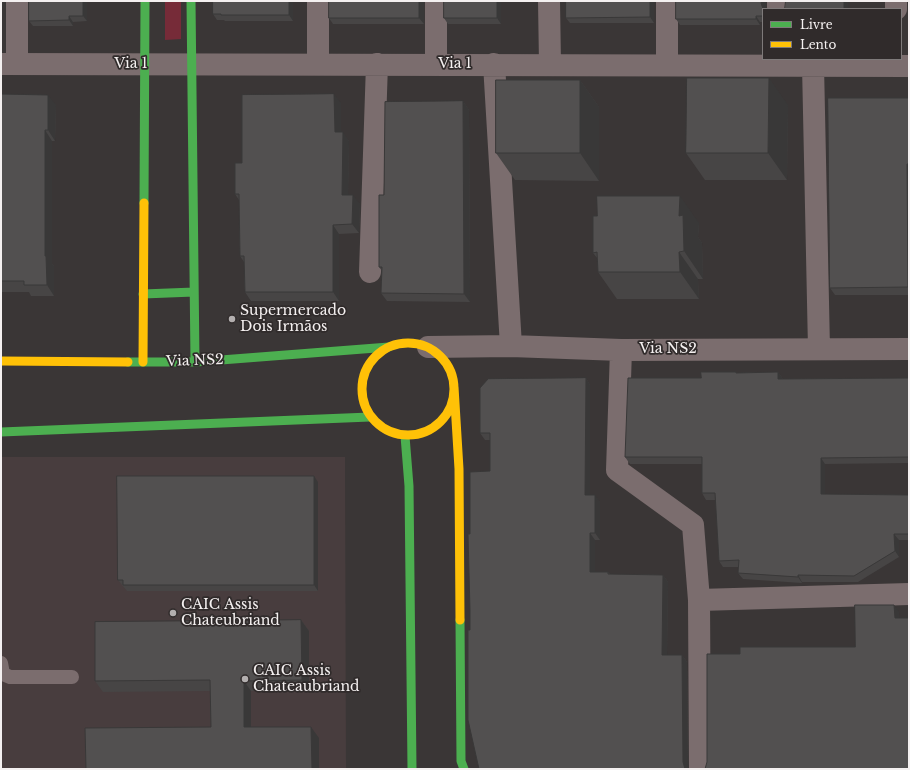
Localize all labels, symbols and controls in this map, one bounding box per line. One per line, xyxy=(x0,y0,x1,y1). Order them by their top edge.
legend xyxy=(762,8,902,60)
text: Livre xyxy=(800,17,833,32)
text: Lento xyxy=(800,37,836,52)
street label: Via 1 xyxy=(114,56,148,72)
street label: Via 1 xyxy=(438,56,472,72)
place label: Supermercado Dois Irmãos xyxy=(240,303,346,336)
marker: Supermercado Dois Irmãos xyxy=(227,314,237,324)
street label: Via NS2 xyxy=(639,341,697,357)
street label: Via NS2 xyxy=(166,352,224,370)
place label: CAIC Assis Chateubriand xyxy=(181,597,280,630)
marker: CAIC Assis Chateubriand xyxy=(168,608,178,618)
place label: CAIC Assis Chateaubriand xyxy=(253,663,360,696)
marker: CAIC Assis Chateaubriand xyxy=(240,674,250,684)

